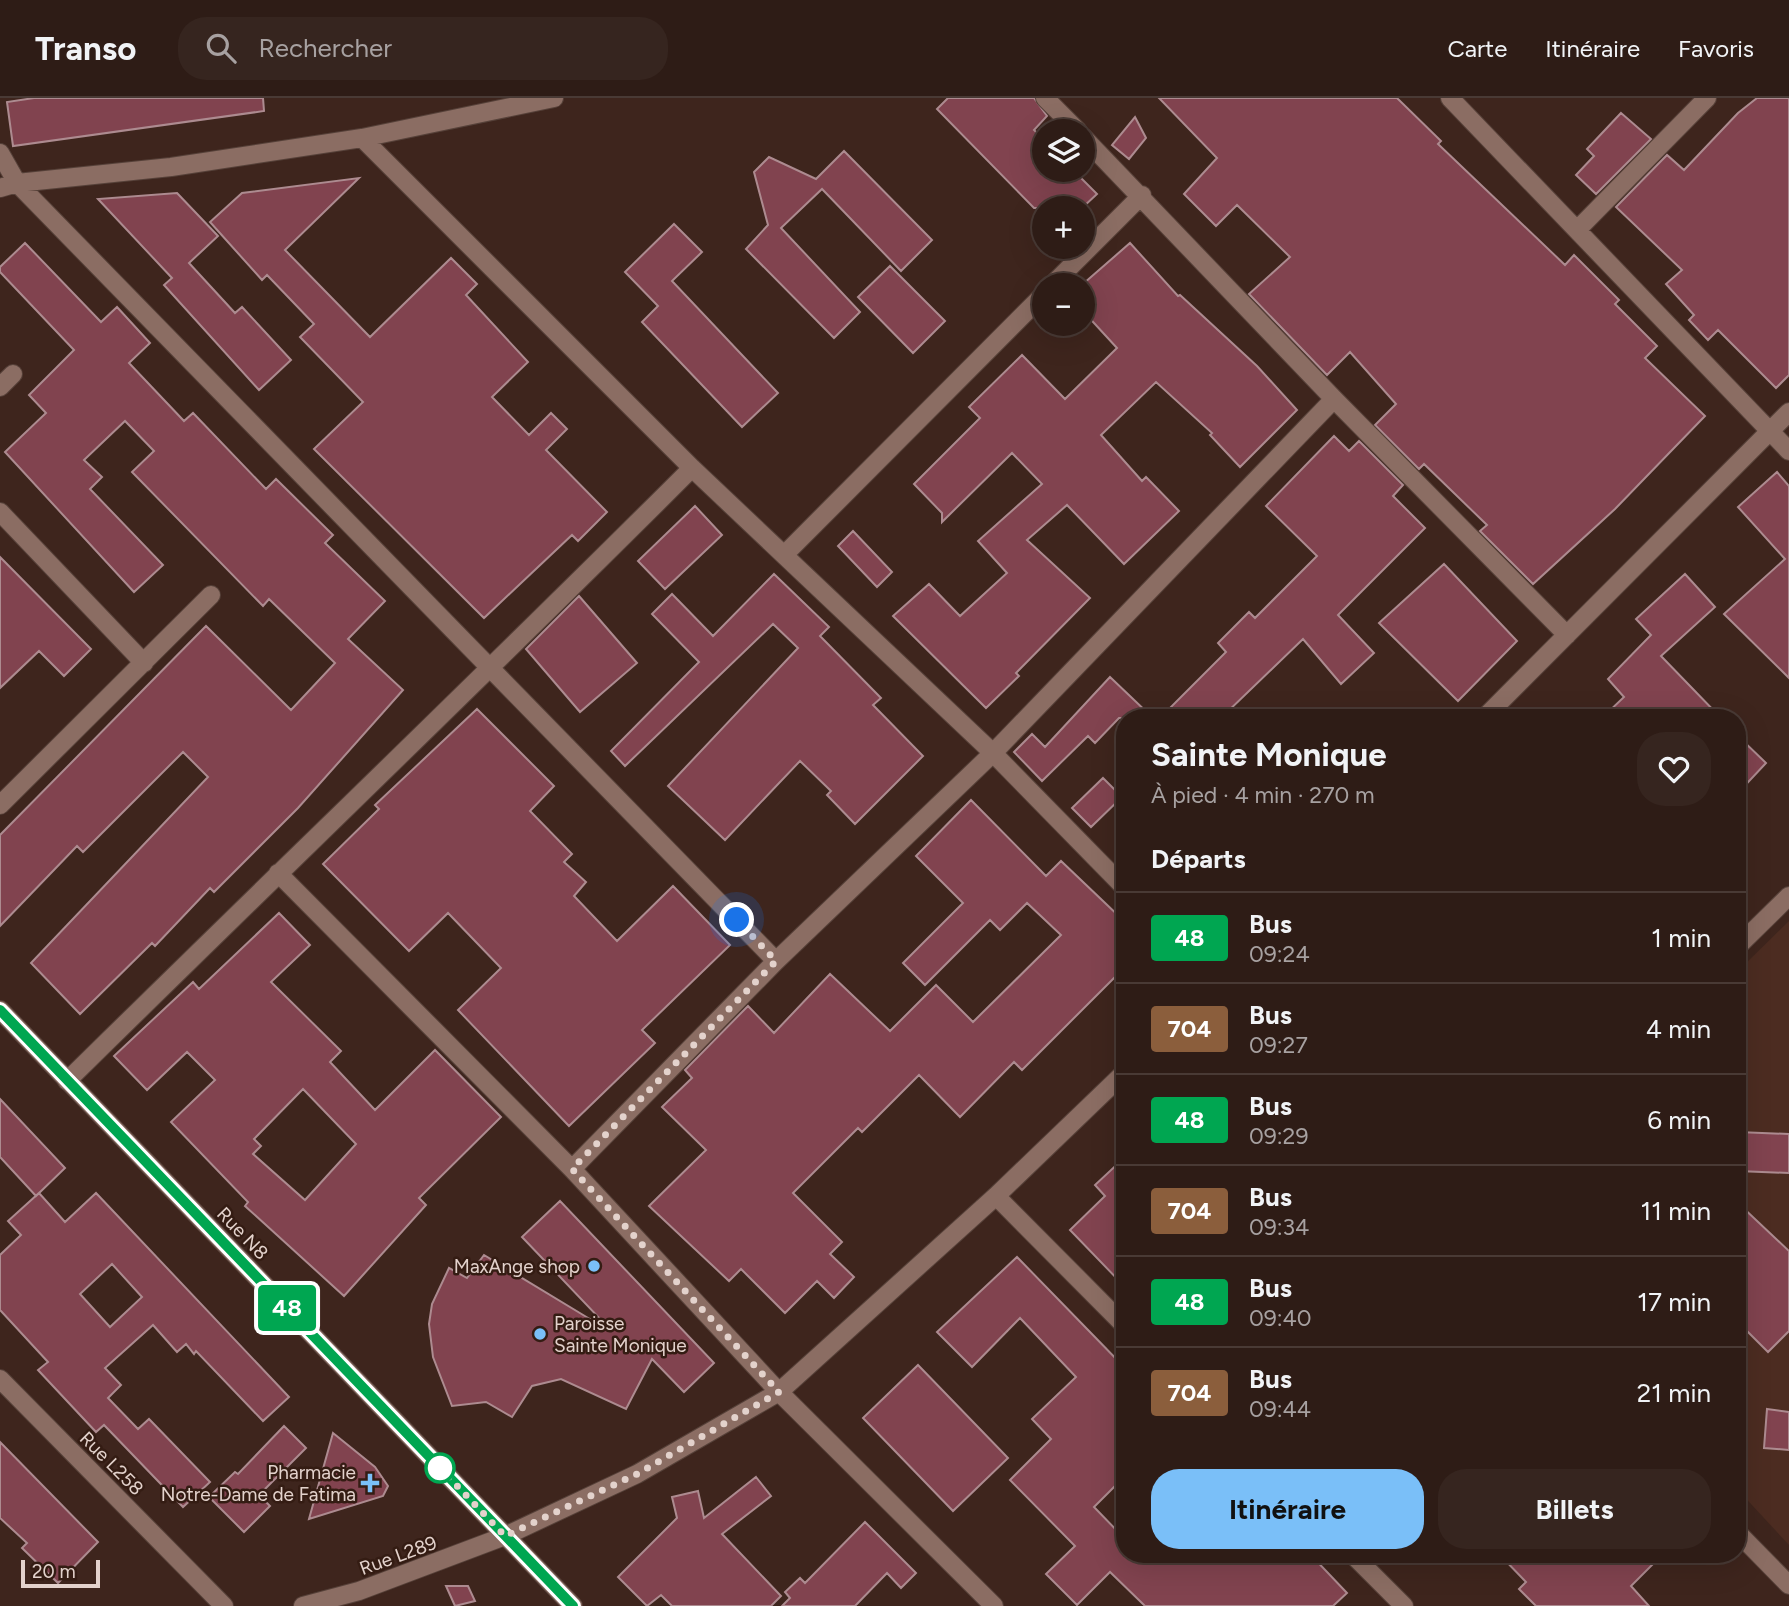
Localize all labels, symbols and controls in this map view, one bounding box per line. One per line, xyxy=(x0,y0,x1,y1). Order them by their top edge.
search box xyxy=(178,17,668,80)
text: Transo xyxy=(35,29,136,68)
icon: search xyxy=(202,29,240,67)
text: Rechercher xyxy=(258,32,392,64)
text: Carte xyxy=(1447,34,1507,63)
text: Itinéraire xyxy=(1545,34,1640,63)
text: Favoris xyxy=(1678,34,1754,63)
map controls xyxy=(1032,119,1095,336)
button: layers xyxy=(1032,119,1095,182)
button: + xyxy=(1032,196,1095,259)
button: − xyxy=(1032,273,1095,336)
button: heart xyxy=(1637,732,1711,806)
text: Sainte Monique xyxy=(1151,735,1387,774)
text: À pied · 4 min · 270 m xyxy=(1151,781,1375,809)
text: Départs xyxy=(1151,843,1246,875)
your location xyxy=(719,902,754,937)
text: Bus xyxy=(1249,908,1292,940)
text: 1 min xyxy=(1651,922,1711,954)
text: 48 xyxy=(1175,923,1204,952)
text: 09:24 xyxy=(1249,940,1310,968)
text: Bus xyxy=(1249,999,1292,1031)
text: 4 min xyxy=(1646,1013,1711,1045)
text: 704 xyxy=(1167,1014,1212,1043)
text: 09:27 xyxy=(1249,1031,1308,1059)
text: Bus xyxy=(1249,1090,1292,1122)
text: 6 min xyxy=(1647,1104,1711,1136)
text: 48 xyxy=(1175,1105,1204,1134)
text: 09:29 xyxy=(1249,1122,1308,1150)
text: Bus xyxy=(1249,1181,1292,1213)
text: 11 min xyxy=(1640,1195,1711,1227)
text: 704 xyxy=(1167,1196,1212,1225)
street label: Rue N8 xyxy=(212,1202,273,1264)
text: 09:34 xyxy=(1249,1213,1309,1241)
place label: MaxAnge shop xyxy=(454,1255,580,1278)
marker: MaxAnge shop xyxy=(586,1258,602,1274)
text: Bus xyxy=(1249,1272,1292,1304)
line badge: 48 xyxy=(256,1285,318,1331)
text: 17 min xyxy=(1637,1286,1711,1318)
text: 48 xyxy=(1175,1287,1204,1316)
text: 48 xyxy=(272,1293,302,1322)
text: 09:40 xyxy=(1249,1304,1312,1332)
place label: Paroisse Sainte Monique xyxy=(554,1312,687,1357)
marker: Paroisse Sainte Monique xyxy=(532,1326,548,1342)
text: Bus xyxy=(1249,1363,1292,1395)
text: 21 min xyxy=(1637,1377,1711,1409)
text: 704 xyxy=(1167,1378,1212,1407)
text: 09:44 xyxy=(1249,1395,1311,1423)
street label: Rue L258 xyxy=(75,1427,148,1500)
unlabelled marker xyxy=(425,1453,455,1483)
place label: Pharmacie Notre-Dame de Fatima xyxy=(161,1461,356,1506)
button: Itinéraire xyxy=(1151,1469,1424,1549)
button: Billets xyxy=(1438,1469,1711,1549)
marker: Pharmacie Notre-Dame de Fatima xyxy=(362,1475,378,1491)
street label: Rue L289 xyxy=(356,1531,440,1580)
scale bar xyxy=(21,1557,100,1589)
text: 20 m xyxy=(32,1560,76,1583)

